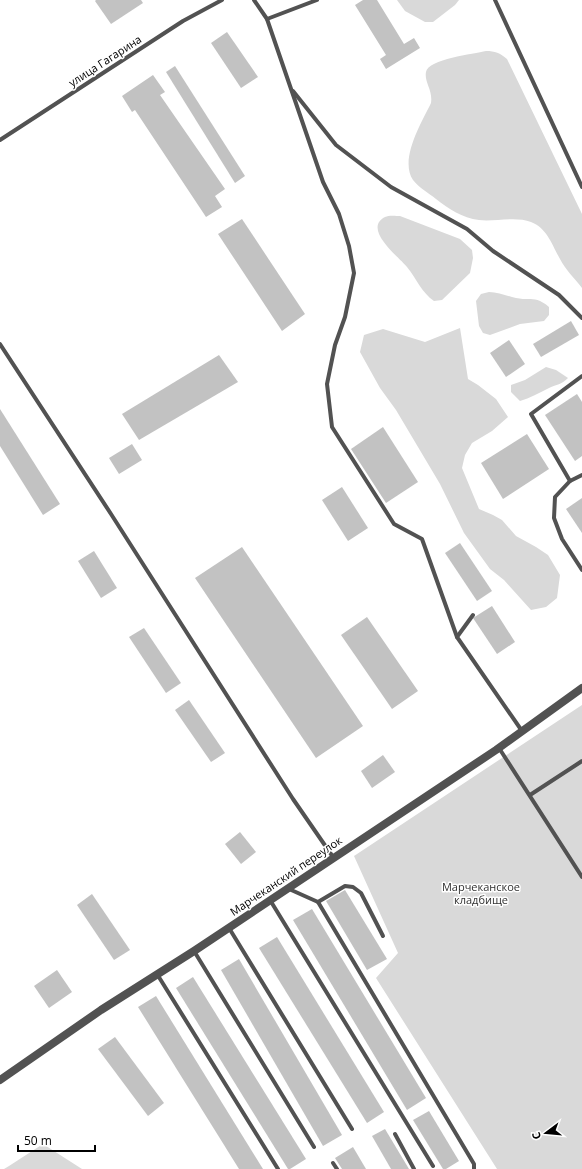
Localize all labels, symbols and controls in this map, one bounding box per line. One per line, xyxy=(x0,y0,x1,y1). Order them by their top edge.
street label: улица Гагарина xyxy=(65,31,144,90)
street label: Марчеканский переулок xyxy=(227,832,345,919)
park label: Марчеканское кладбище xyxy=(442,879,520,907)
north arrow xyxy=(526,1113,566,1153)
scale bar xyxy=(18,1127,95,1153)
text: С xyxy=(528,1130,544,1141)
text: 50 m xyxy=(24,1132,52,1149)

